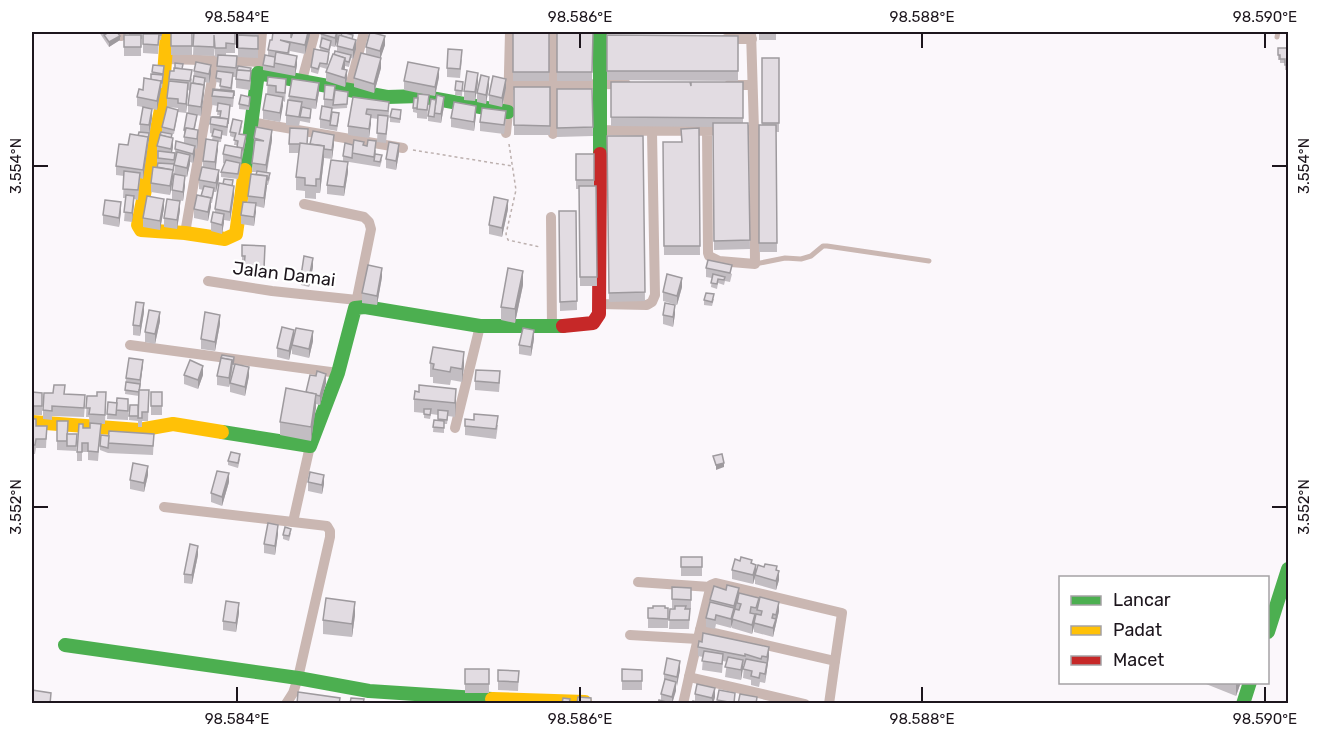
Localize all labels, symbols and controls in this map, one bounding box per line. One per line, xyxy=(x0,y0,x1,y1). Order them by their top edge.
text: 98.584°E xyxy=(205,8,269,26)
text: 98.586°E xyxy=(548,8,612,26)
text: 98.588°E xyxy=(890,8,954,26)
text: 98.590°E xyxy=(1233,8,1297,26)
text: 3.554°N xyxy=(7,138,25,194)
text: 3.554°N xyxy=(1295,138,1313,194)
street label: Jalan Damai xyxy=(231,257,337,291)
text: 3.552°N xyxy=(7,479,25,535)
text: 3.552°N xyxy=(1295,479,1313,535)
legend xyxy=(1059,576,1269,684)
text: Lancar xyxy=(1113,589,1171,611)
text: Padat xyxy=(1113,619,1162,641)
text: Macet xyxy=(1113,649,1164,671)
text: 98.584°E xyxy=(205,710,269,728)
text: 98.586°E xyxy=(548,710,612,728)
text: 98.588°E xyxy=(890,710,954,728)
text: 98.590°E xyxy=(1233,710,1297,728)

